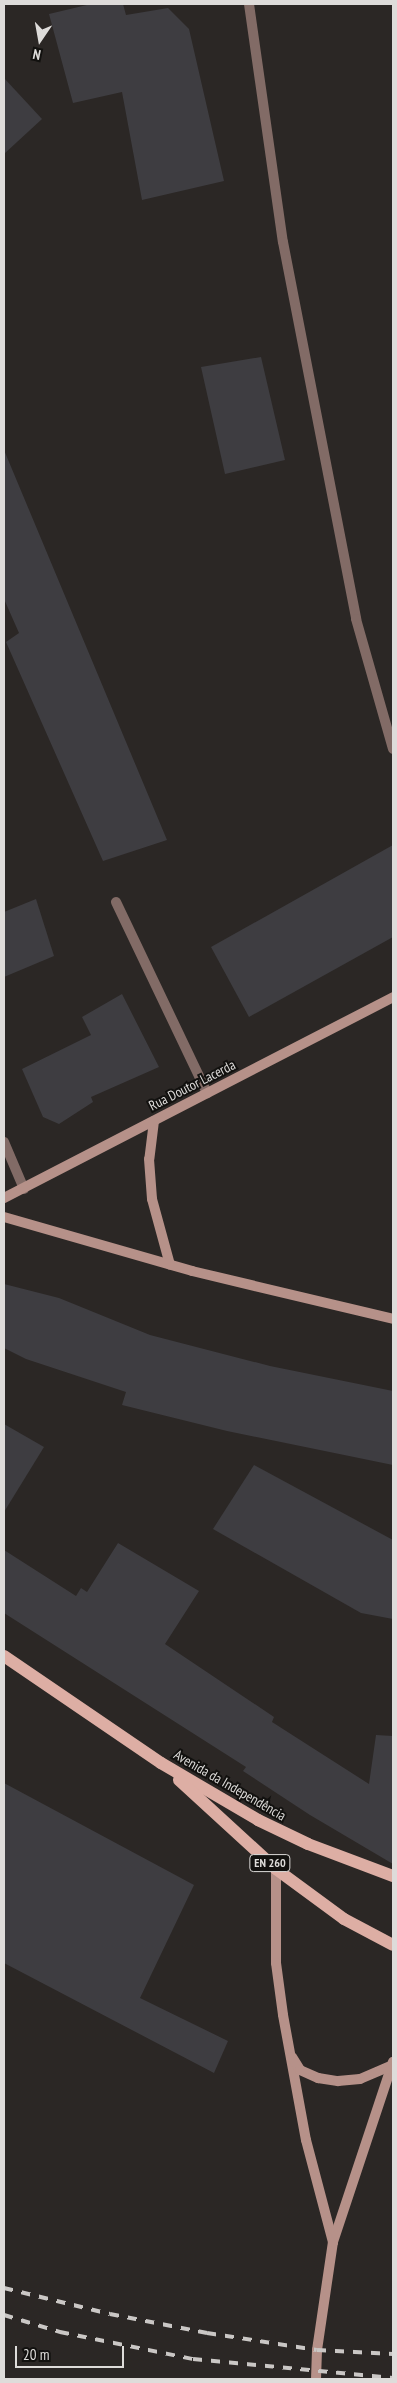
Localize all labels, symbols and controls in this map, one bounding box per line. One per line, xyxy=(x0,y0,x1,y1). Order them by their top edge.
north arrow xyxy=(15,15,65,65)
text: N xyxy=(31,45,42,64)
street label: Rua Doutor Lacerda xyxy=(146,1056,238,1114)
street label: Avenida da Independência xyxy=(171,1746,289,1824)
road number: EN 260 xyxy=(249,1854,291,1872)
scale bar xyxy=(18,2336,126,2368)
text: 20 m xyxy=(23,2345,49,2364)

